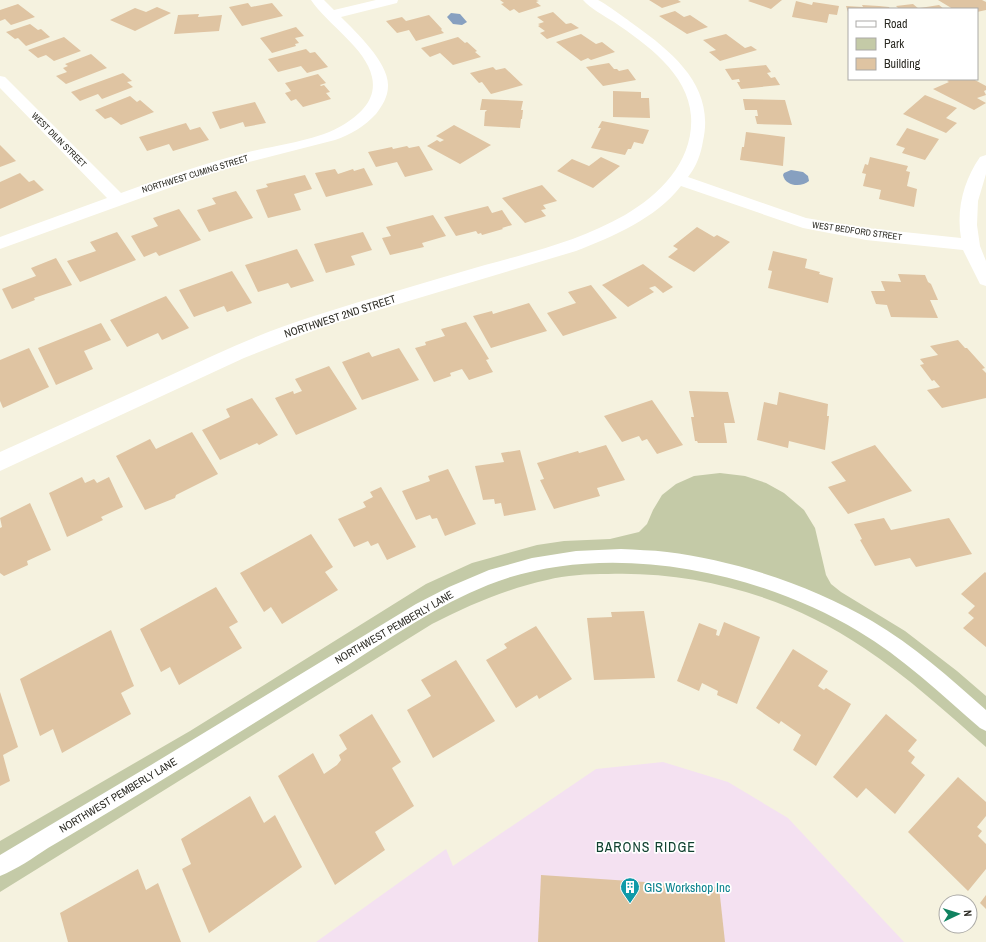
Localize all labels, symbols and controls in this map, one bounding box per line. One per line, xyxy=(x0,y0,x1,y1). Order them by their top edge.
legend xyxy=(848,8,978,80)
text: Road xyxy=(884,16,908,32)
text: Park xyxy=(884,36,904,52)
text: Building xyxy=(884,56,921,72)
street label: WEST DILIN STREET xyxy=(29,110,89,170)
street label: NORTHWEST CUMING STREET xyxy=(140,152,250,196)
street label: WEST BEDFORD STREET xyxy=(811,219,903,243)
street label: NORTHWEST 2ND STREET xyxy=(282,291,398,341)
street label: NORTHWEST PEMBERLY LANE xyxy=(332,587,456,667)
street label: NORTHWEST PEMBERLY LANE xyxy=(57,754,179,836)
district label: BARONS RIDGE xyxy=(596,838,696,856)
building icon: GIS Workshop Inc xyxy=(619,876,641,904)
place label: GIS Workshop Inc xyxy=(644,879,730,896)
north arrow xyxy=(938,894,978,934)
text: N xyxy=(961,910,975,917)

